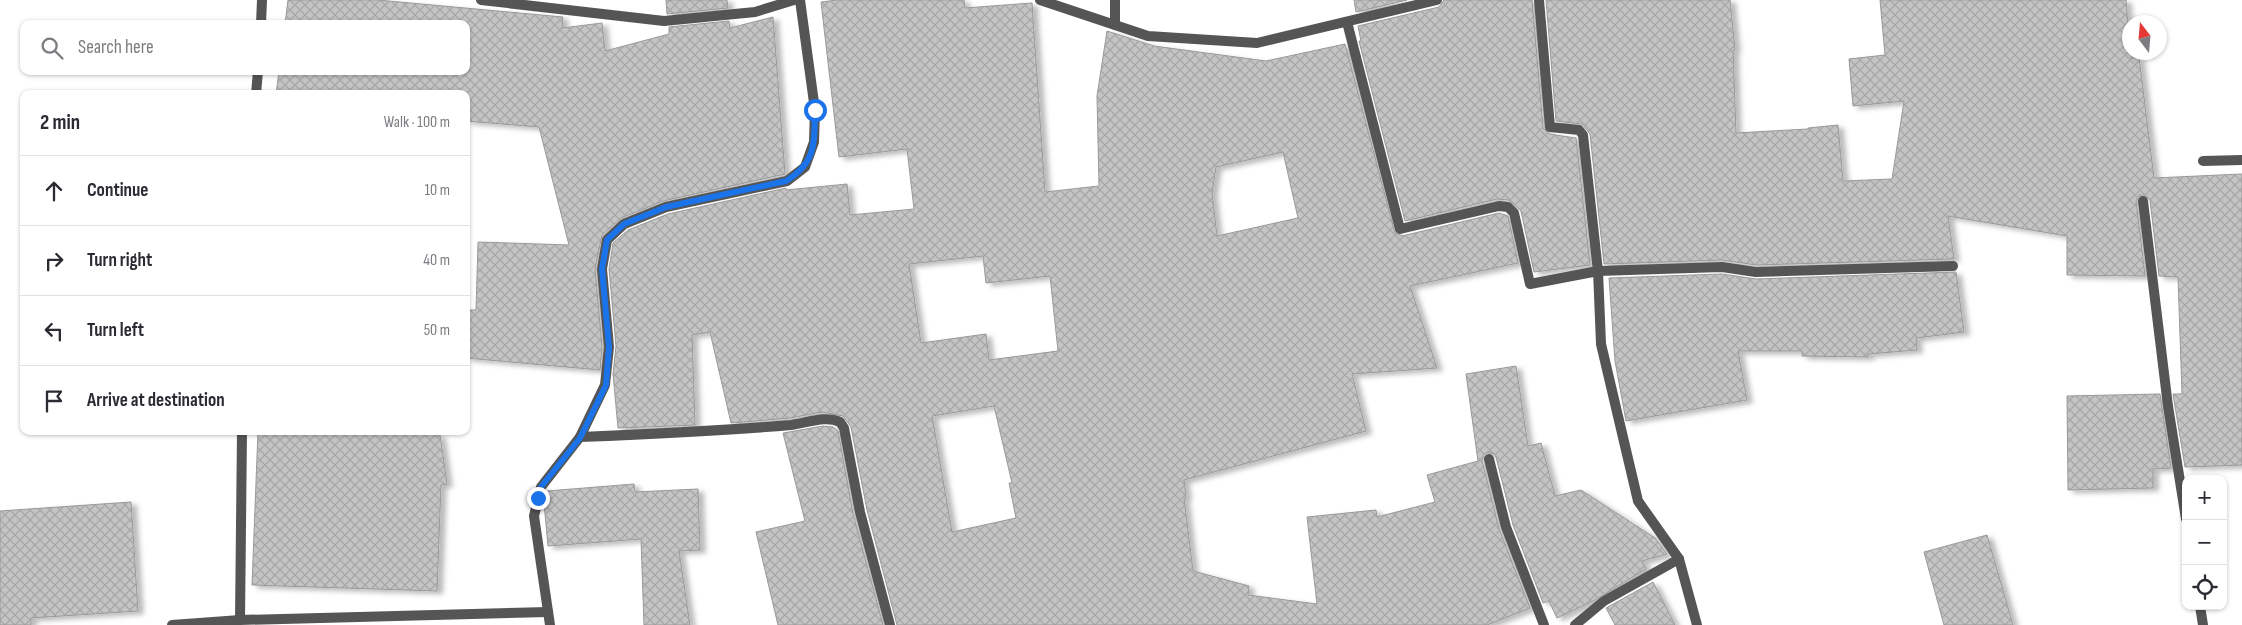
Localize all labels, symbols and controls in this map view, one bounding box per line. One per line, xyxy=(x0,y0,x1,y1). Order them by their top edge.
north arrow xyxy=(2122,15,2167,60)
search box xyxy=(20,20,470,75)
icon: search xyxy=(38,34,66,62)
text: Search here xyxy=(78,36,154,59)
route start xyxy=(804,99,827,122)
text: 2 min xyxy=(40,110,80,135)
text: Walk · 100 m xyxy=(384,113,450,132)
icon: ahead xyxy=(40,177,68,205)
text: Continue xyxy=(87,179,148,202)
text: 10 m xyxy=(424,181,450,200)
icon: right xyxy=(40,247,68,275)
text: Turn right xyxy=(87,249,152,272)
text: 40 m xyxy=(423,251,450,270)
icon: left xyxy=(40,317,68,345)
text: Turn left xyxy=(87,319,144,342)
text: 50 m xyxy=(424,321,450,340)
icon: arrive xyxy=(40,387,68,415)
text: Arrive at destination xyxy=(87,389,225,412)
map controls xyxy=(2182,475,2227,610)
button: + xyxy=(2182,475,2227,520)
route end xyxy=(527,487,550,510)
button: − xyxy=(2182,520,2227,565)
button: locate xyxy=(2182,565,2227,610)

